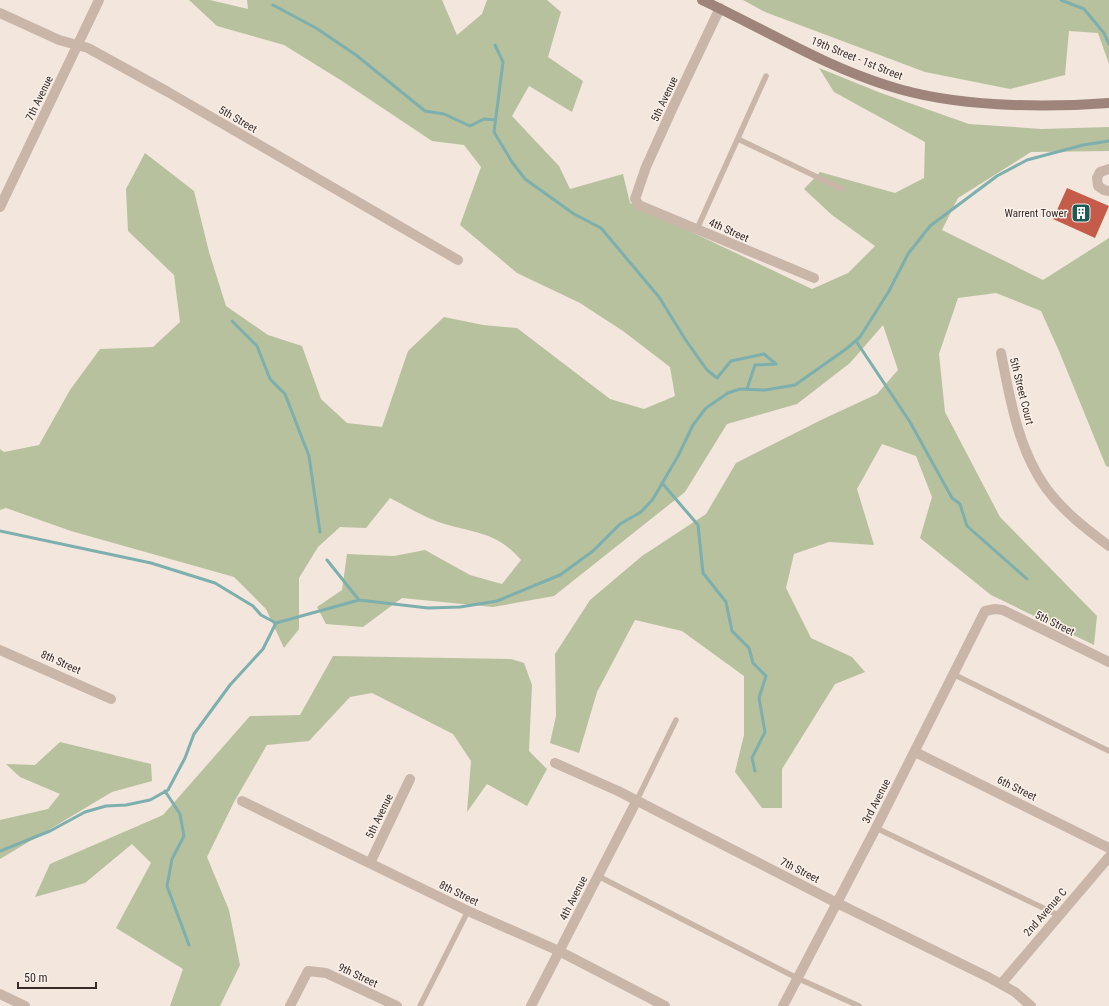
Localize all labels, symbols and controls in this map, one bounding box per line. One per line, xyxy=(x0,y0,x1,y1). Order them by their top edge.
street label: 19th Street - 1st Street xyxy=(809,34,904,83)
street label: 7th Avenue xyxy=(23,74,56,123)
street label: 5th Avenue xyxy=(648,75,681,124)
street label: 5th Street xyxy=(216,103,259,136)
building icon: Warrent Tower xyxy=(1070,202,1092,224)
place label: Warrent Tower xyxy=(1005,207,1068,220)
street label: 4th Street xyxy=(707,216,751,245)
street label: 5th Street Court xyxy=(1007,356,1036,426)
street label: 5th Street xyxy=(1033,608,1077,639)
street label: 8th Street xyxy=(39,648,83,677)
street label: 6th Street xyxy=(995,773,1039,804)
street label: 3rd Avenue xyxy=(860,777,893,826)
street label: 5th Avenue xyxy=(363,792,396,841)
street label: 7th Street xyxy=(778,855,822,886)
street label: 4th Avenue xyxy=(557,874,590,923)
street label: 8th Street xyxy=(437,878,481,909)
street label: 2nd Avenue C xyxy=(1021,886,1070,939)
street label: 9th Street xyxy=(336,961,380,990)
scale bar xyxy=(18,964,96,990)
text: 50 m xyxy=(24,971,48,985)

